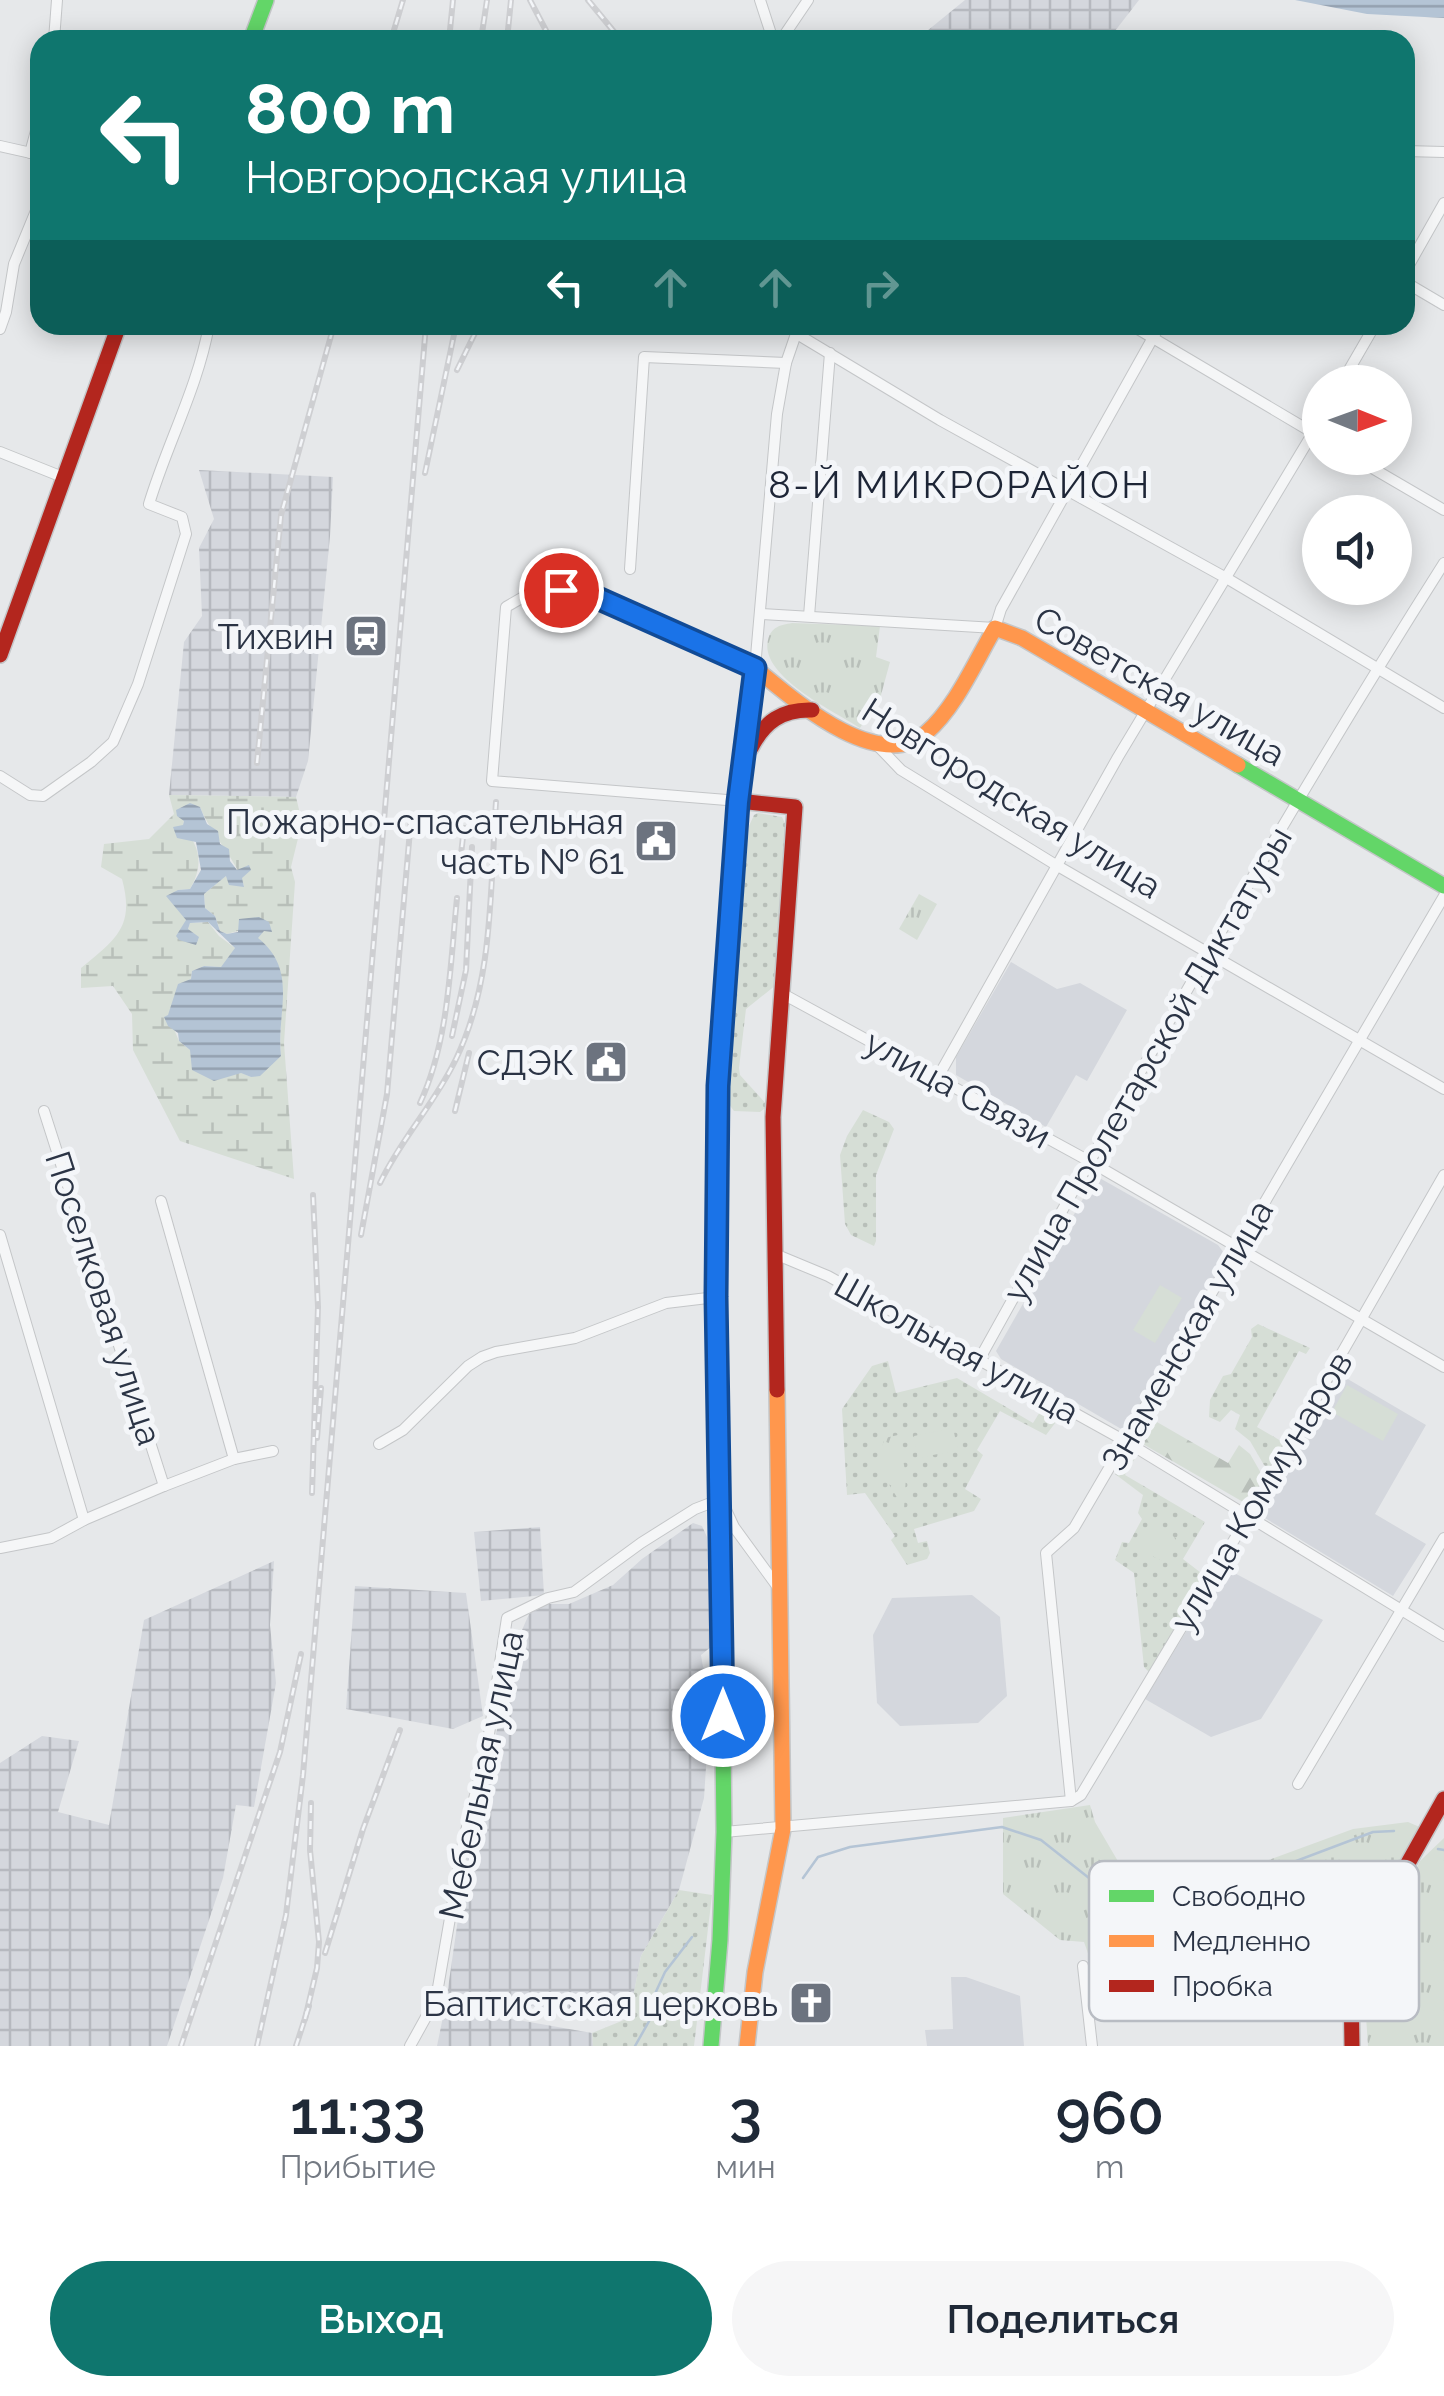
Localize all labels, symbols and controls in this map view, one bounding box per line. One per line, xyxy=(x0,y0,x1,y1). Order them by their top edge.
text: 800 m xyxy=(245,67,455,149)
icon: left xyxy=(80,70,210,200)
text: Новгородская улица xyxy=(245,151,688,204)
icon: left xyxy=(538,260,593,315)
icon: ahead xyxy=(643,260,698,315)
icon: ahead xyxy=(748,260,803,315)
icon: right xyxy=(853,260,908,315)
north arrow xyxy=(1302,365,1412,475)
map controls xyxy=(1302,365,1412,605)
district label: 8-Й МИКРОРАЙОН xyxy=(768,462,1152,507)
button: sound xyxy=(1302,495,1412,605)
pin xyxy=(519,548,604,633)
icon: arrive xyxy=(534,563,589,618)
street label: Советская улица xyxy=(1027,598,1293,774)
station icon: Тихвин xyxy=(343,613,389,659)
place label: Тихвин xyxy=(217,616,334,657)
street label: Новгородская улица xyxy=(855,689,1169,907)
place label: Пожарно-спасательная часть № 61 xyxy=(226,801,624,882)
public building icon: Пожарно-спасательная часть № 61 xyxy=(633,818,679,864)
street label: улица Пролетарской Диктатуры xyxy=(994,819,1300,1309)
street label: улица Связи xyxy=(858,1021,1058,1157)
public building icon: СДЭК xyxy=(583,1039,629,1085)
place label: СДЭК xyxy=(477,1042,574,1083)
street label: Поселковая улица xyxy=(37,1146,171,1450)
street label: Знаменская улица xyxy=(1093,1192,1281,1478)
street label: Школьная улица xyxy=(828,1264,1086,1432)
street label: улица Коммунаров xyxy=(1161,1344,1361,1638)
street label: Мебельная улица xyxy=(430,1627,532,1923)
position arrow xyxy=(671,1664,775,1768)
legend xyxy=(1089,1861,1419,2021)
text: Свободно xyxy=(1172,1880,1306,1913)
text: Медленно xyxy=(1172,1925,1311,1958)
text: Пробка xyxy=(1172,1970,1273,2003)
church icon: Баптистская церковь xyxy=(788,1980,834,2026)
place label: Баптистская церковь xyxy=(423,1983,778,2024)
text: 11:33 xyxy=(290,2078,426,2148)
text: 3 xyxy=(729,2078,762,2148)
text: 960 xyxy=(1056,2078,1164,2148)
text: Прибытие xyxy=(280,2148,436,2185)
text: мин xyxy=(716,2148,776,2185)
text: m xyxy=(1095,2148,1125,2185)
button: Выход xyxy=(50,2261,712,2376)
button: Поделиться xyxy=(732,2261,1394,2376)

